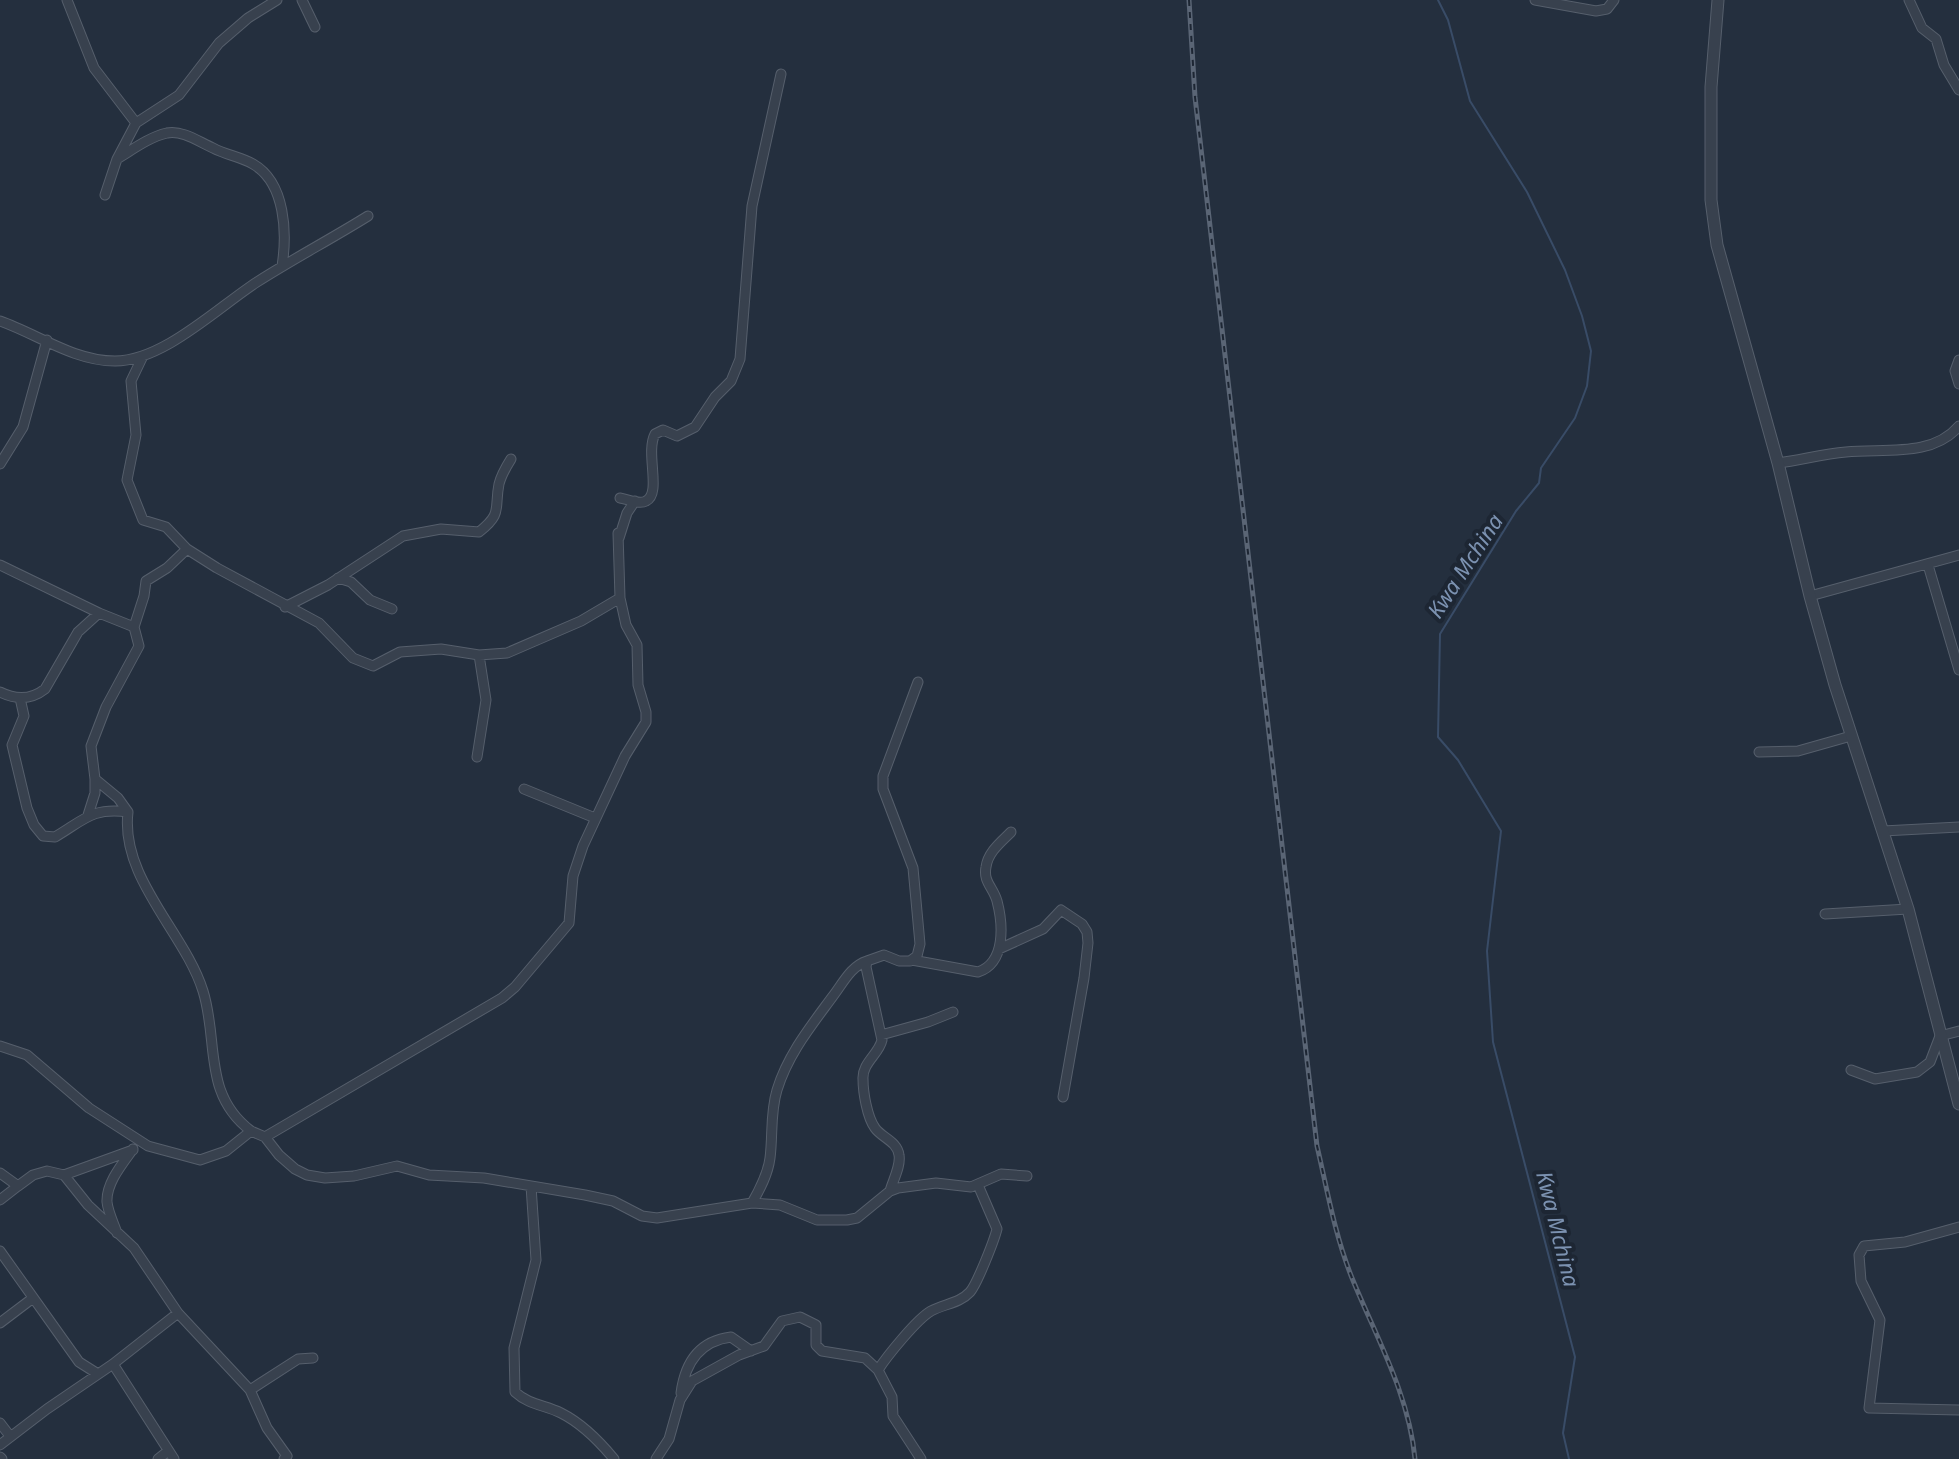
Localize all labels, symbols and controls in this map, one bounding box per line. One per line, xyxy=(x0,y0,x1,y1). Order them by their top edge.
water label: Kwa Mchina xyxy=(1419,507,1509,623)
water label: Kwa Mchina xyxy=(1530,1168,1588,1290)

